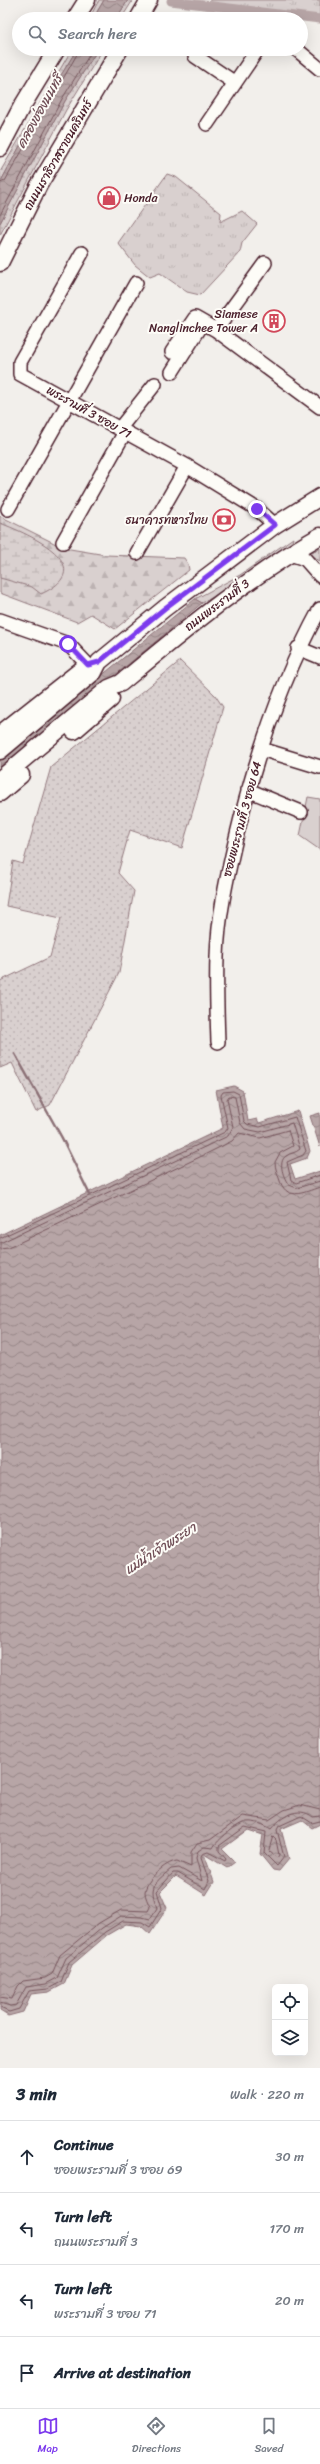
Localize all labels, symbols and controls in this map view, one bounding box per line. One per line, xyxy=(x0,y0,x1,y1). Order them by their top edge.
search box xyxy=(12,12,308,56)
text: Search here xyxy=(58,21,137,47)
icon: search xyxy=(26,23,48,45)
water label: คลองช่องนนทรี xyxy=(10,66,72,152)
street label: ถนนนราธิวาสราชนครินทร์ xyxy=(17,94,100,215)
shop icon: Honda xyxy=(96,185,122,211)
place label: Honda xyxy=(124,187,158,209)
place label: Siamese Nanglinchee Tower A xyxy=(149,303,258,339)
building icon: Siamese Nanglinchee Tower A xyxy=(261,308,287,334)
street label: พระรามที่ 3 ซอย 71 xyxy=(42,379,136,445)
route end xyxy=(248,500,266,518)
bank icon: ธนาคารทหารไทย xyxy=(211,507,237,533)
place label: ธนาคารทหารไทย xyxy=(126,509,208,531)
street label: ถนนพระรามที่ 3 xyxy=(180,573,255,637)
route start xyxy=(59,635,77,653)
street label: ซอยพระรามที่ 3 ซอย 64 xyxy=(216,758,268,879)
water label: แม่น้ำเจ้าพระยา xyxy=(120,1515,202,1580)
map controls xyxy=(272,1984,308,2056)
button: locate xyxy=(272,1984,308,2020)
button: layers xyxy=(272,2020,308,2056)
text: 3 min xyxy=(16,2079,57,2109)
text: Walk · 220 m xyxy=(230,2083,304,2106)
text: Continue xyxy=(54,2132,114,2158)
text: 30 m xyxy=(275,2145,304,2168)
icon: ahead xyxy=(16,2146,38,2168)
text: ซอยพระรามที่ 3 ซอย 69 xyxy=(54,2158,183,2181)
text: Turn left xyxy=(54,2204,112,2230)
text: 170 m xyxy=(269,2217,304,2240)
icon: left xyxy=(16,2218,38,2240)
text: ถนนพระรามที่ 3 xyxy=(54,2230,138,2253)
text: Turn left xyxy=(54,2276,112,2302)
text: 20 m xyxy=(275,2289,304,2312)
icon: left xyxy=(16,2290,38,2312)
text: พระรามที่ 3 ซอย 71 xyxy=(54,2302,157,2325)
text: Arrive at destination xyxy=(54,2360,191,2386)
icon: arrive xyxy=(16,2362,38,2384)
tab: Map xyxy=(37,2415,59,2458)
tab: Directions xyxy=(132,2415,181,2458)
tab: Saved xyxy=(254,2415,283,2458)

